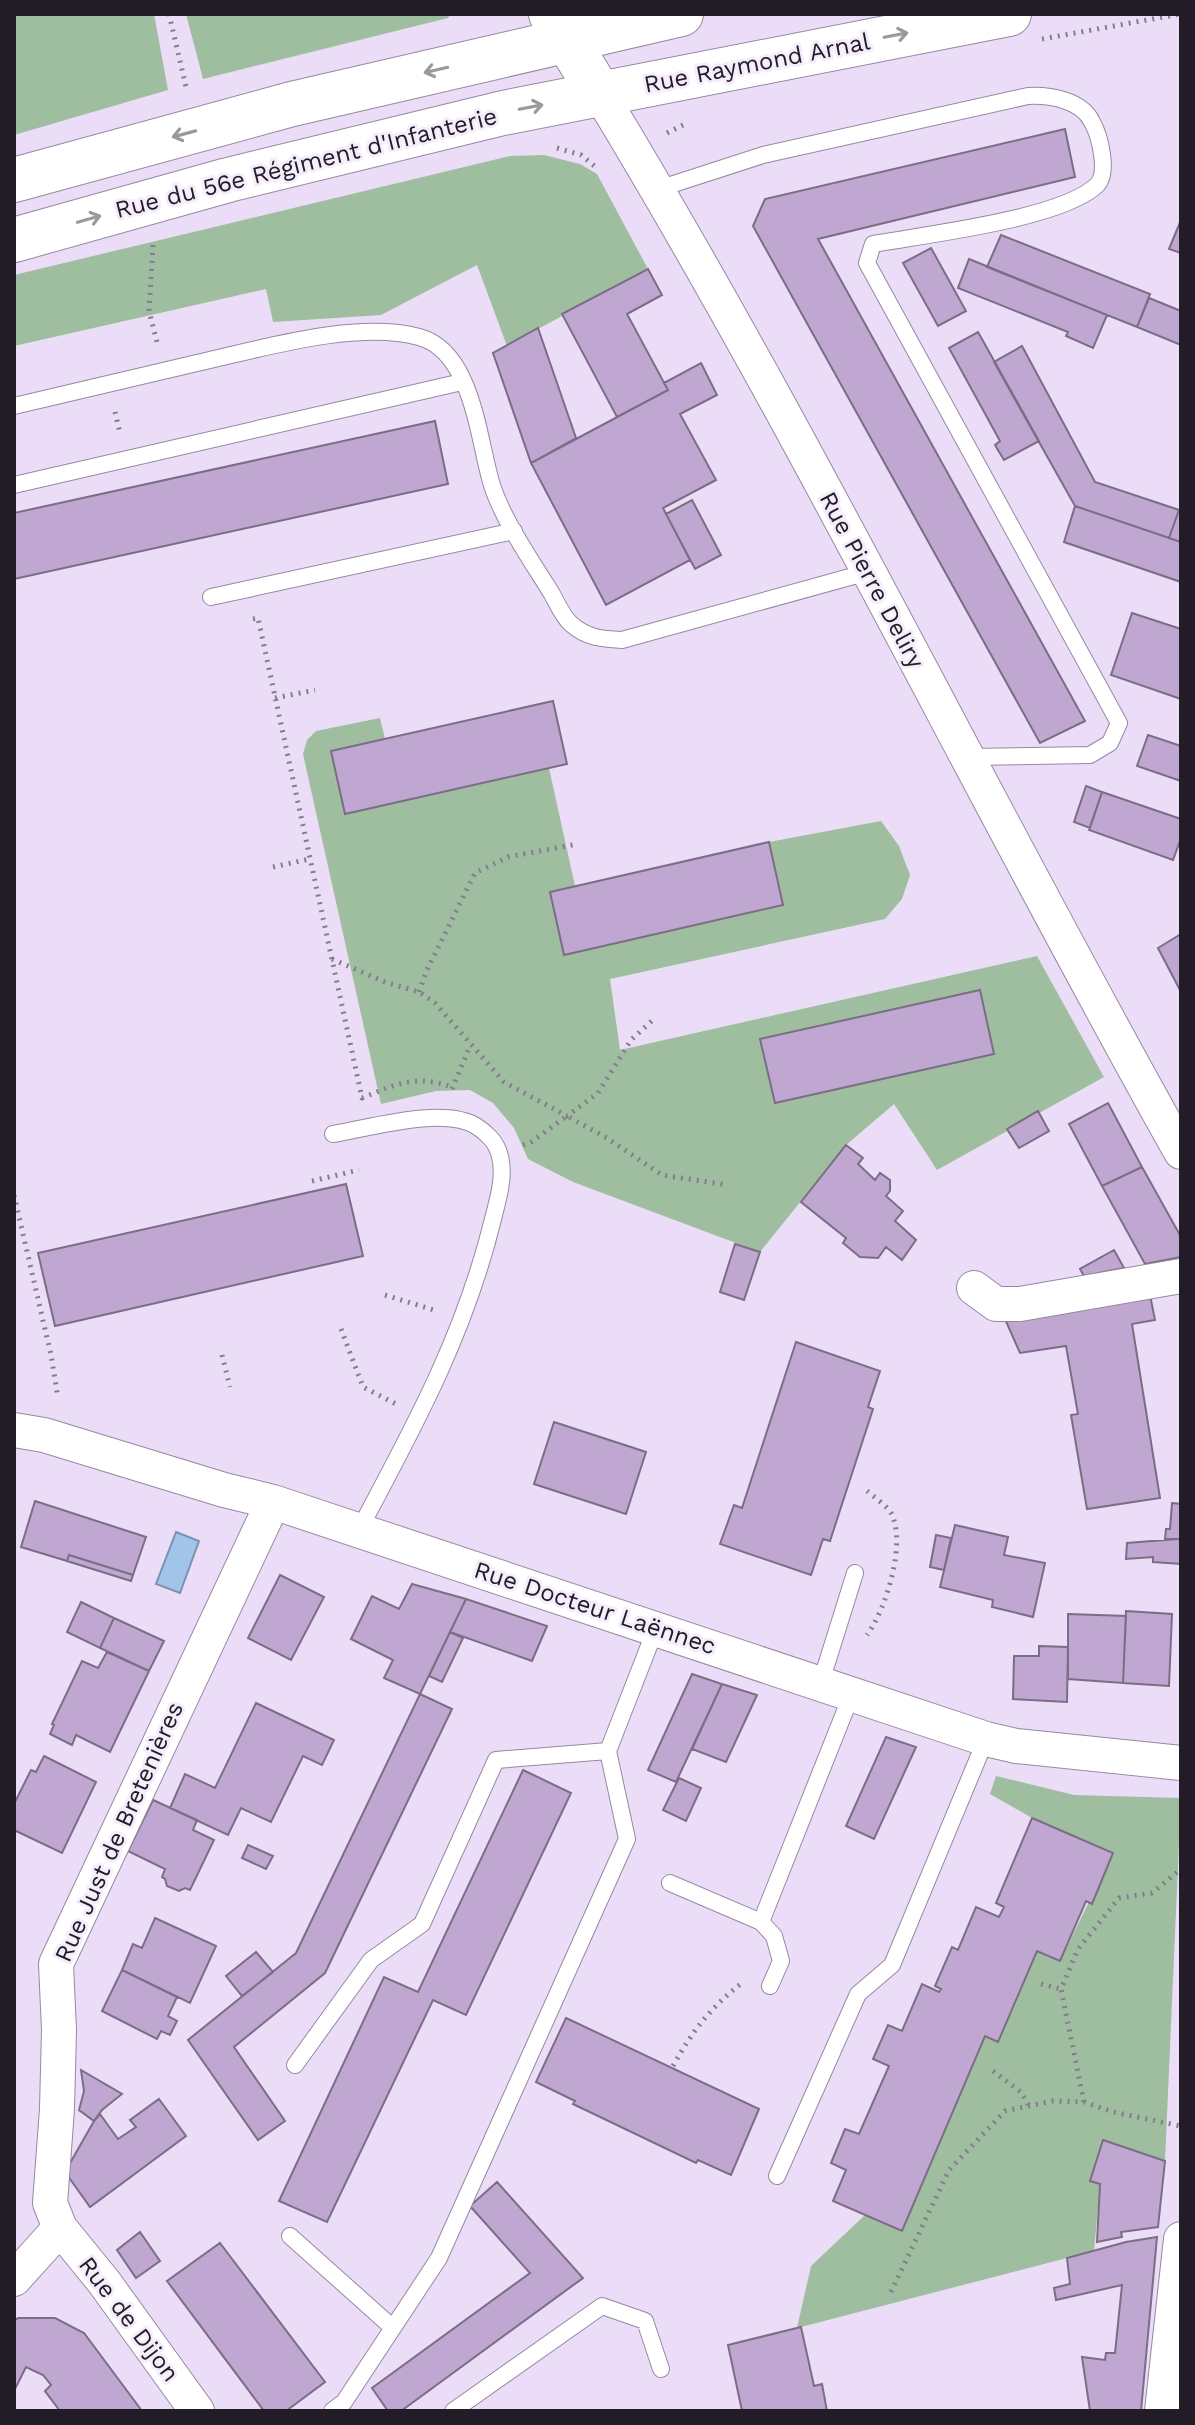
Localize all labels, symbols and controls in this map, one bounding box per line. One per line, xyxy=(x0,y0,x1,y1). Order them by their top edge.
street label: Rue Raymond Arnal xyxy=(642,27,873,99)
one-way arrow xyxy=(883,27,908,42)
one-way arrow xyxy=(424,63,450,78)
one-way arrow xyxy=(518,99,543,114)
street label: Rue du 56e Régiment d'Infanterie xyxy=(112,102,500,224)
one-way arrow xyxy=(172,127,198,142)
one-way arrow xyxy=(76,210,102,225)
street label: Rue Pierre Deliry xyxy=(814,487,931,674)
street label: Rue Docteur Laënnec xyxy=(471,1556,719,1660)
street label: Rue Just de Bretenières xyxy=(49,1698,189,1966)
street label: Rue de Dijon xyxy=(73,2251,185,2387)

